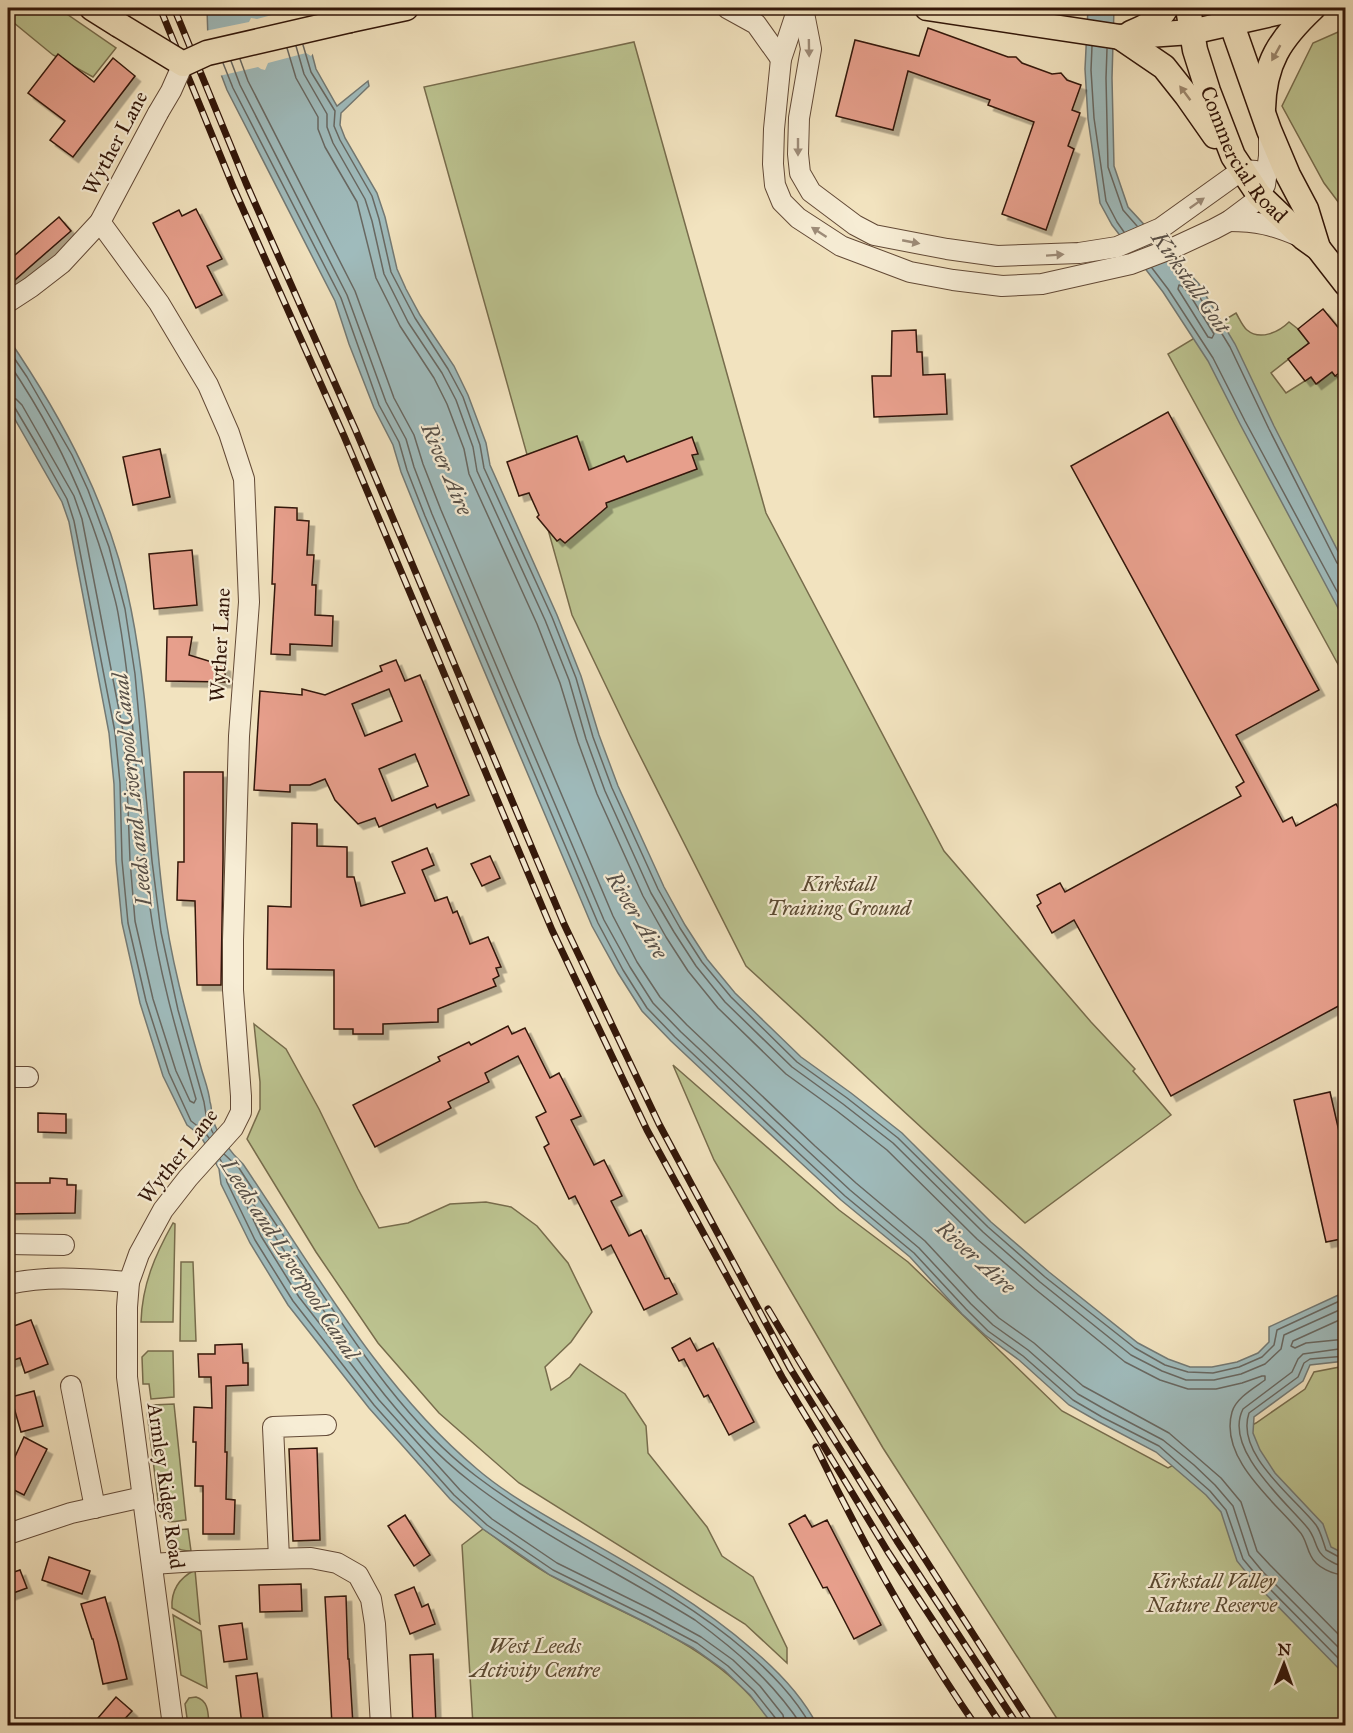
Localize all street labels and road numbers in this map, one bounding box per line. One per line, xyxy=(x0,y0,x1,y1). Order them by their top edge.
street label: Commercial Road xyxy=(1194,82,1293,229)
street label: Wyther Lane xyxy=(77,86,153,200)
street label: Wyther Lane xyxy=(204,587,236,703)
street label: Wyther Lane xyxy=(133,1103,224,1209)
street label: Armley Ridge Road xyxy=(141,1400,191,1571)

